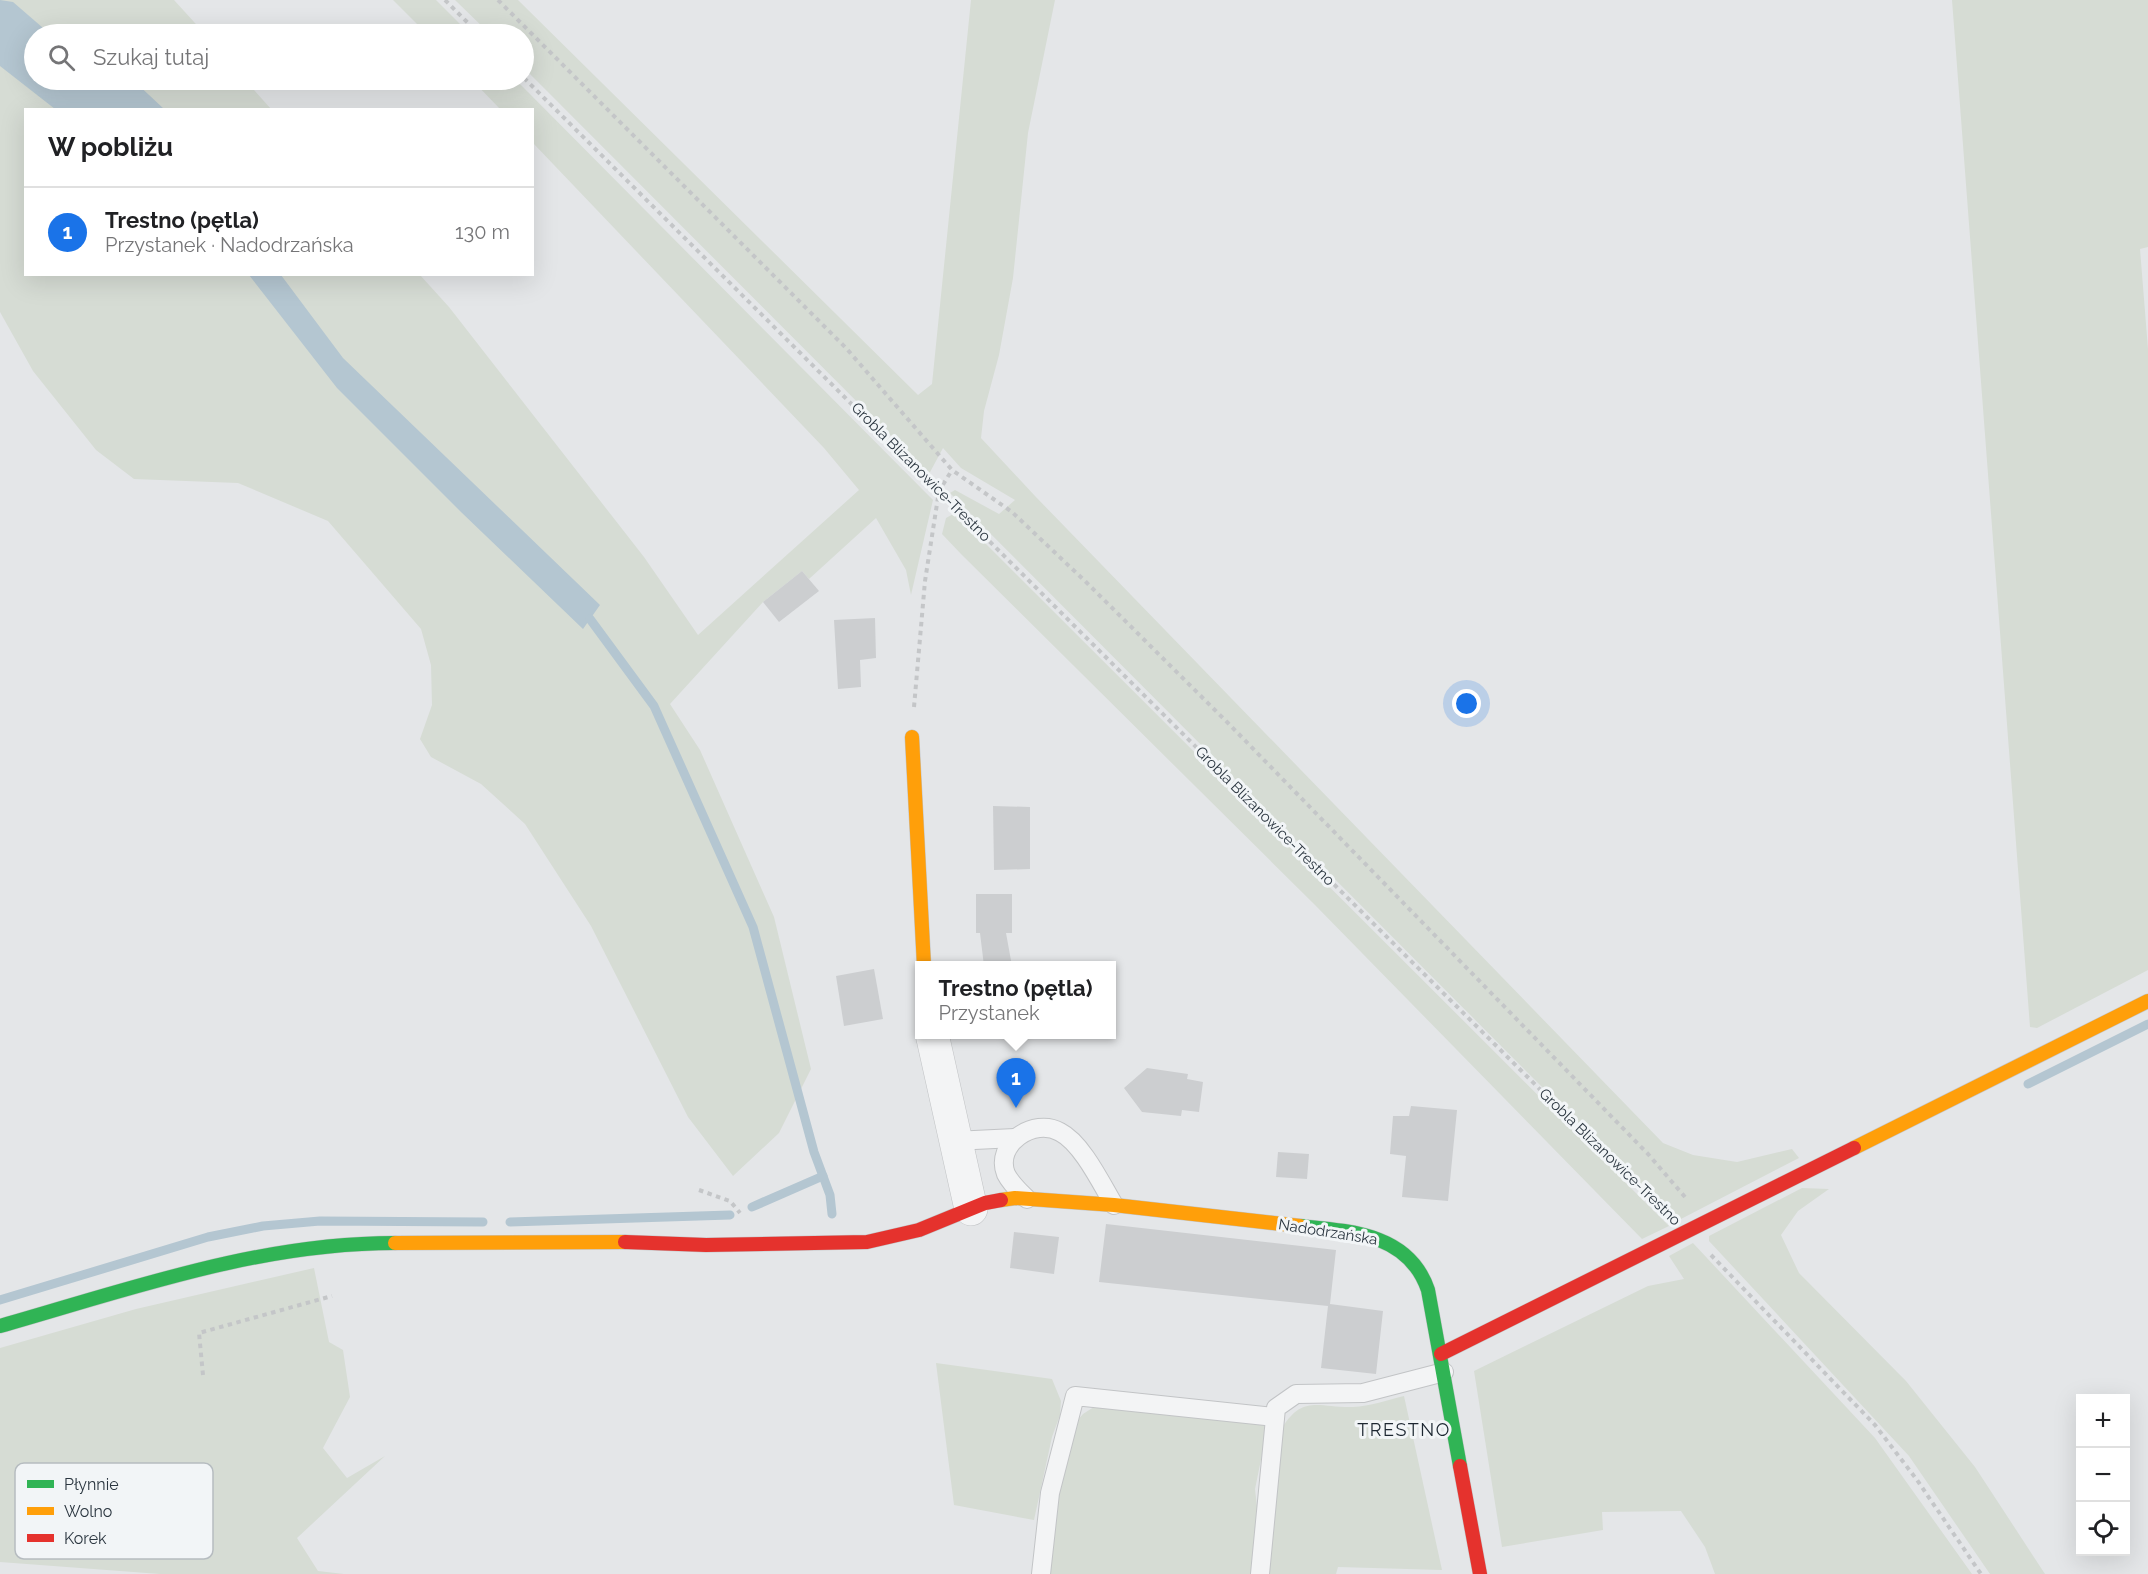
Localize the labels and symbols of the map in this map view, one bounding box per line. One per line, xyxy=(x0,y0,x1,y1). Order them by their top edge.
street label: Grobla Blizanowice-Trestno xyxy=(848,399,994,545)
your location xyxy=(1452,689,1481,718)
street label: Grobla Blizanowice-Trestno xyxy=(1192,743,1338,889)
pin: 1 xyxy=(996,1058,1036,1108)
street label: Grobla Blizanowice-Trestno xyxy=(1536,1085,1685,1229)
street label: Nadodrzańska xyxy=(1277,1215,1379,1249)
district label: TRESTNO xyxy=(1357,1419,1451,1440)
legend xyxy=(15,1463,213,1559)
text: Płynnie xyxy=(64,1475,119,1494)
text: Wolno xyxy=(64,1502,112,1521)
text: Korek xyxy=(64,1529,107,1548)

